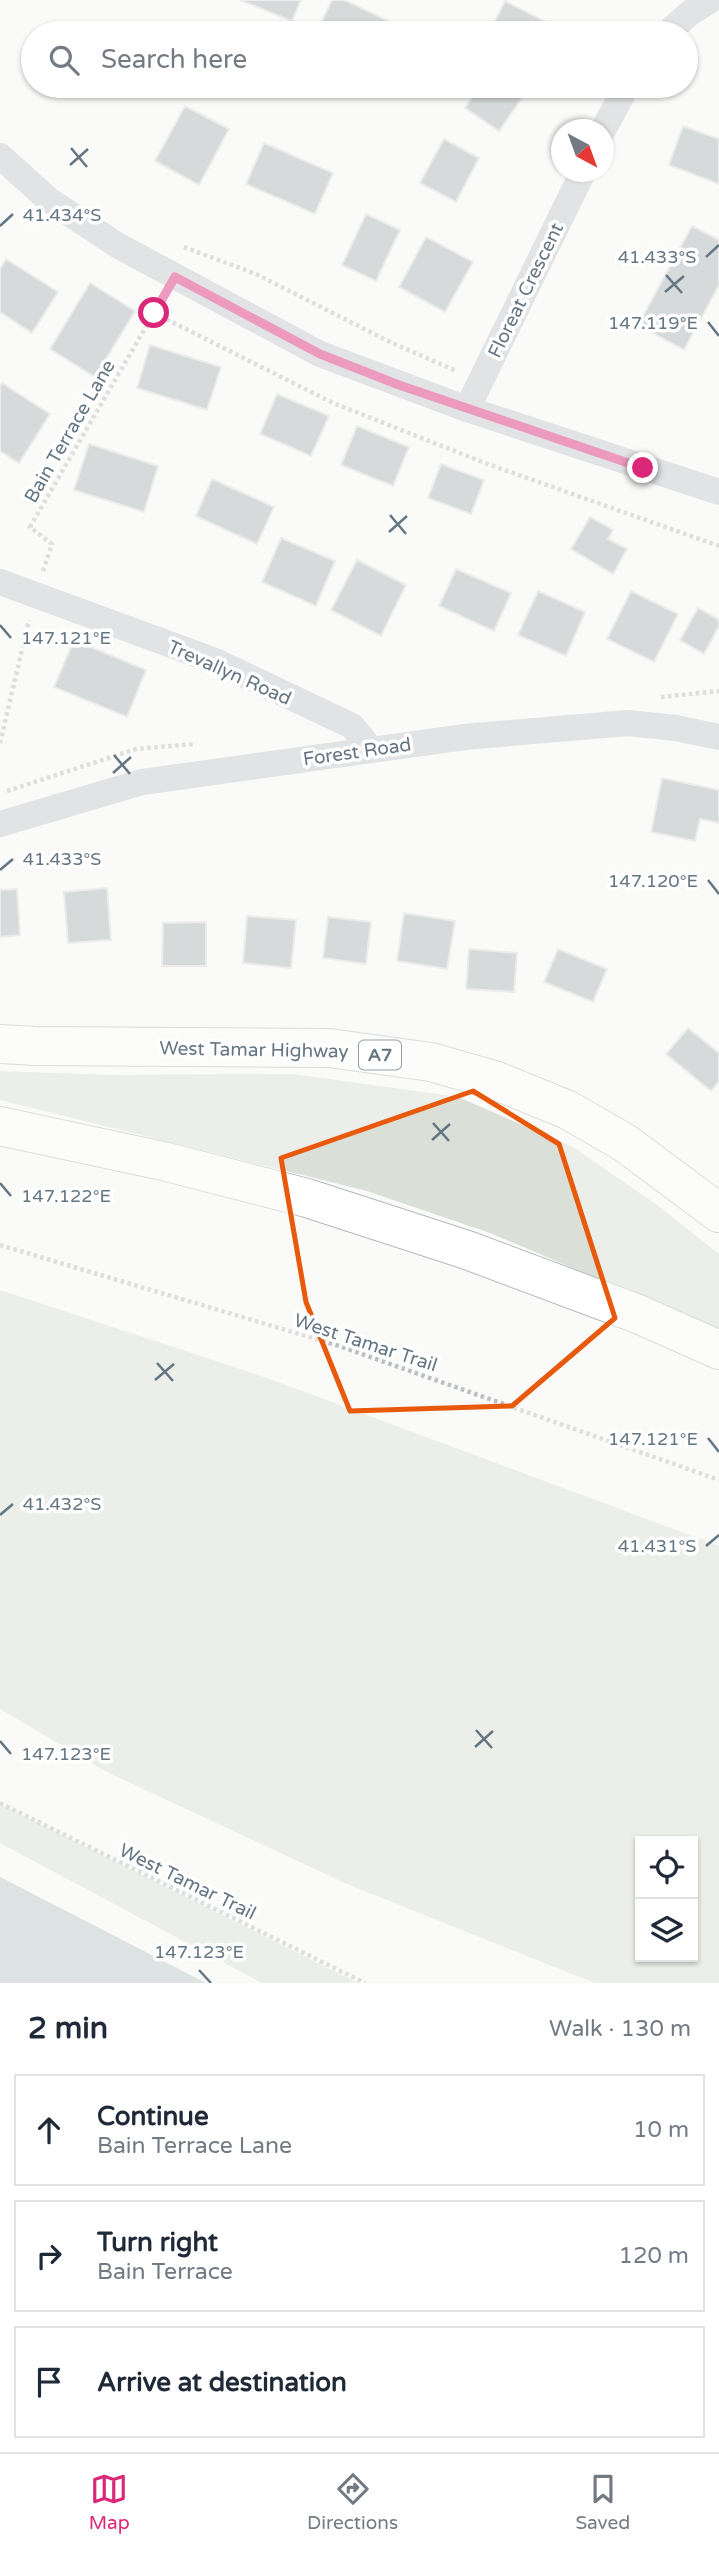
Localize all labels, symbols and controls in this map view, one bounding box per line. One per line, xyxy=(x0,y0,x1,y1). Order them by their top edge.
search box xyxy=(21,21,698,98)
icon: search xyxy=(45,41,83,79)
text: Search here xyxy=(101,44,247,75)
north arrow xyxy=(551,119,614,182)
text: 41.434°S xyxy=(23,204,101,226)
street label: Floreat Crescent xyxy=(484,219,568,362)
text: 41.433°S xyxy=(618,246,696,268)
route start xyxy=(138,297,169,328)
text: 147.119°E xyxy=(608,312,698,334)
street label: Bain Terrace Lane xyxy=(20,356,120,507)
route end xyxy=(627,452,658,483)
text: 147.121°E xyxy=(21,627,111,649)
street label: Trevallyn Road xyxy=(165,636,295,710)
street label: Forest Road xyxy=(302,734,413,770)
text: 41.433°S xyxy=(23,848,101,870)
text: 147.120°E xyxy=(608,870,698,892)
street label: West Tamar Highway xyxy=(159,1037,349,1063)
road number: A7 xyxy=(359,1040,401,1070)
text: 147.122°E xyxy=(21,1185,111,1207)
street label: West Tamar Trail xyxy=(291,1309,440,1376)
text: 147.121°E xyxy=(608,1428,698,1450)
text: 41.432°S xyxy=(23,1493,101,1515)
text: 41.431°S xyxy=(618,1535,696,1557)
text: 147.123°E xyxy=(21,1743,111,1765)
map controls xyxy=(635,1836,698,1962)
button: locate xyxy=(635,1836,698,1899)
street label: West Tamar Trail xyxy=(116,1839,259,1925)
button: layers xyxy=(635,1899,698,1962)
text: 147.123°E xyxy=(154,1941,244,1963)
text: 2 min xyxy=(28,2010,108,2047)
text: Walk · 130 m xyxy=(549,2015,691,2043)
text: Continue xyxy=(97,2101,209,2132)
icon: ahead xyxy=(30,2111,68,2149)
text: 10 m xyxy=(633,2116,689,2144)
text: Bain Terrace Lane xyxy=(97,2132,292,2160)
text: Turn right xyxy=(97,2227,218,2258)
icon: right xyxy=(30,2237,68,2275)
text: 120 m xyxy=(619,2242,689,2270)
text: Bain Terrace xyxy=(97,2258,233,2286)
icon: arrive xyxy=(30,2363,68,2401)
text: Arrive at destination xyxy=(97,2367,347,2398)
tab: Map xyxy=(89,2470,130,2534)
tab: Directions xyxy=(307,2470,398,2534)
tab: Saved xyxy=(575,2470,630,2534)

